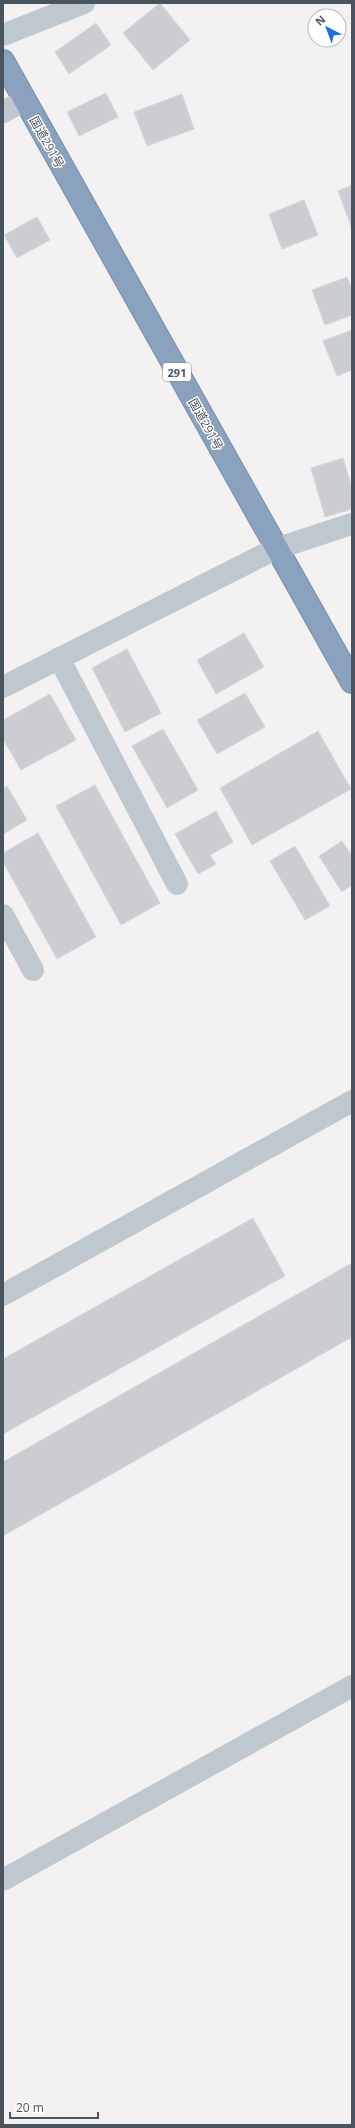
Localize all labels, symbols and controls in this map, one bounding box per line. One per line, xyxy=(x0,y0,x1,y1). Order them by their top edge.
north arrow xyxy=(307,8,347,48)
text: N xyxy=(312,12,328,29)
street label: 国道291号 xyxy=(26,113,68,171)
road number: 291 xyxy=(163,363,191,381)
street label: 国道291号 xyxy=(185,395,227,453)
scale bar xyxy=(10,2094,98,2120)
text: 20 m xyxy=(16,2099,44,2116)

